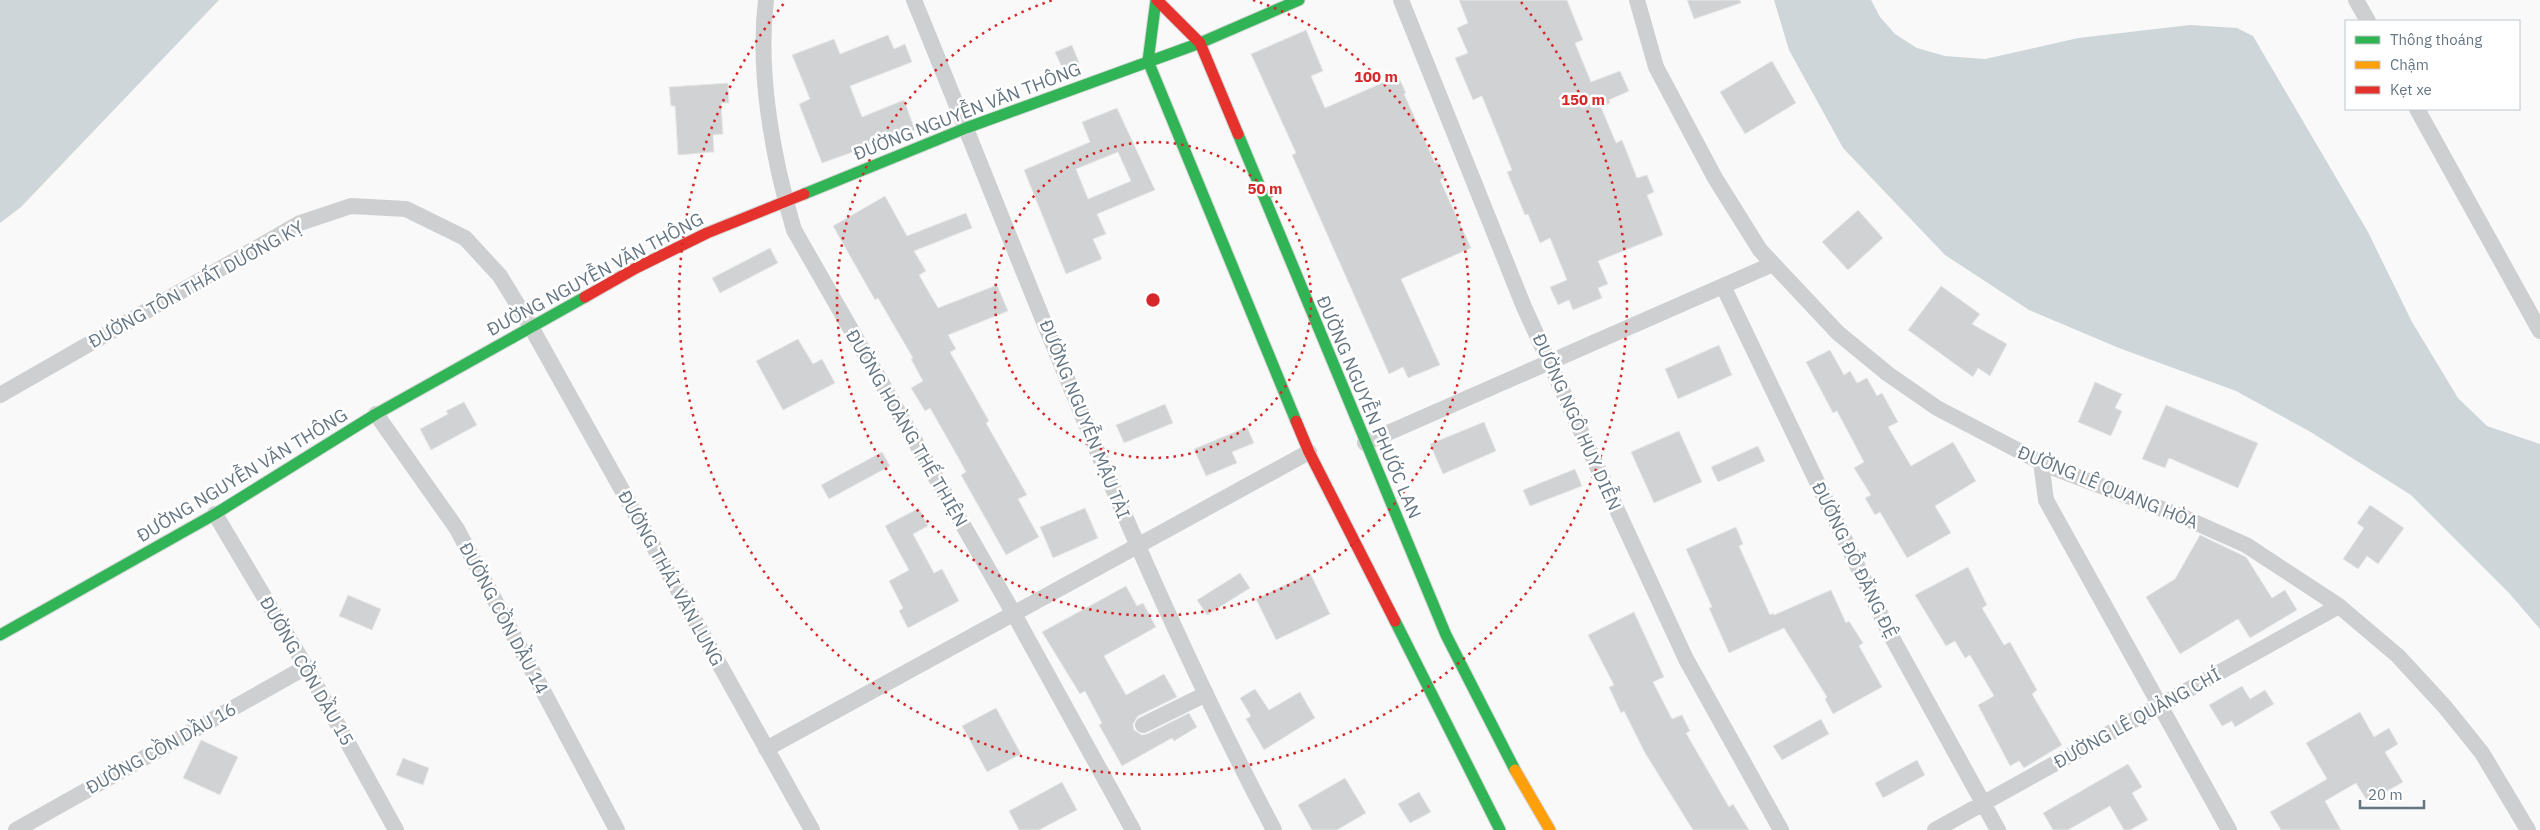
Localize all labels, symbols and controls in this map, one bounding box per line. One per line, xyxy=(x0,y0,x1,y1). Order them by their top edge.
legend xyxy=(2345,20,2520,110)
text: Thông thoáng xyxy=(2390,30,2482,49)
street label: ĐƯỜNG NGUYỄN VĂN THÔNG xyxy=(849,55,1084,165)
text: Chậm xyxy=(2390,55,2429,74)
text: 100 m xyxy=(1354,67,1398,86)
text: Kẹt xe xyxy=(2390,80,2432,99)
text: 150 m xyxy=(1561,90,1605,109)
text: 50 m xyxy=(1248,179,1282,198)
street label: ĐƯỜNG NGUYỄN VĂN THÔNG xyxy=(482,205,707,341)
street label: ĐƯỜNG TÔN THẤT DƯƠNG KỴ xyxy=(83,212,308,353)
centre of rings xyxy=(1144,291,1162,309)
street label: ĐƯỜNG NGUYỄN PHƯỚC LAN xyxy=(1312,291,1428,522)
street label: ĐƯỜNG NGUYỄN MẬU TÀI xyxy=(1035,315,1137,522)
street label: ĐƯỜNG HOÀNG THẾ THIỆN xyxy=(841,324,976,531)
street label: ĐƯỜNG NGÔ HUY DIỄN xyxy=(1528,329,1628,514)
street label: ĐƯỜNG NGUYỄN VĂN THÔNG xyxy=(131,401,352,547)
street label: ĐƯỜNG LÊ QUANG HÒA xyxy=(2014,439,2202,534)
street label: ĐƯỜNG ĐỖ ĐĂNG ĐỆ xyxy=(1807,477,1905,642)
street label: ĐƯỜNG THÁI VĂN LUNG xyxy=(613,486,730,670)
street label: ĐƯỜNG CỒN DẦU 14 xyxy=(454,537,556,698)
street label: ĐƯỜNG CỒN DẦU 15 xyxy=(255,591,362,750)
street label: ĐƯỜNG LÊ QUẢNG CHÍ xyxy=(2049,662,2224,773)
street label: ĐƯỜNG CỒN DẦU 16 xyxy=(80,694,240,799)
scale bar xyxy=(2360,778,2424,810)
text: 20 m xyxy=(2368,785,2403,804)

